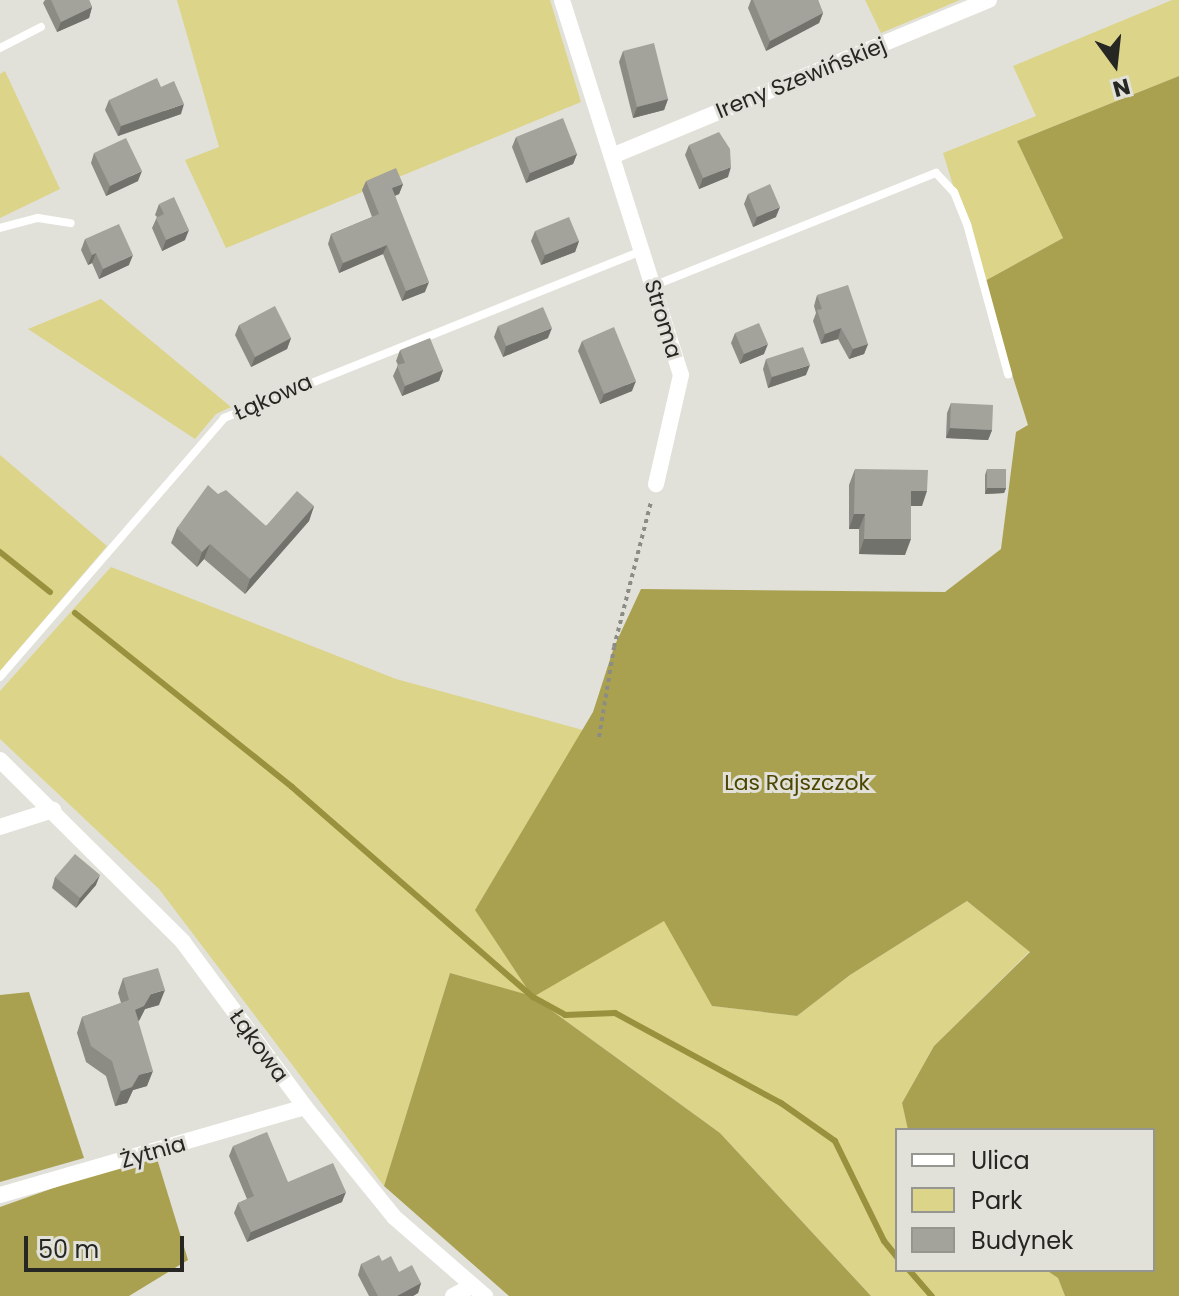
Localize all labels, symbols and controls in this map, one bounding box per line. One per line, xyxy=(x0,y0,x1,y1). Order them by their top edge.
north arrow xyxy=(1075,24,1155,104)
street label: Ireny Szewińskiej xyxy=(712,32,890,124)
text: N xyxy=(1109,71,1133,105)
street label: Stroma xyxy=(639,277,687,361)
street label: Łąkowa xyxy=(230,368,316,426)
park label: Las Rajszczok xyxy=(724,770,870,796)
street label: Łąkowa xyxy=(224,1005,294,1087)
legend xyxy=(895,1128,1155,1272)
street label: Żytnia xyxy=(117,1130,189,1174)
text: Ulica xyxy=(971,1144,1030,1177)
text: Park xyxy=(971,1184,1022,1217)
scale bar xyxy=(28,1220,188,1270)
text: Budynek xyxy=(971,1224,1073,1257)
text: 50 m xyxy=(38,1233,99,1266)

